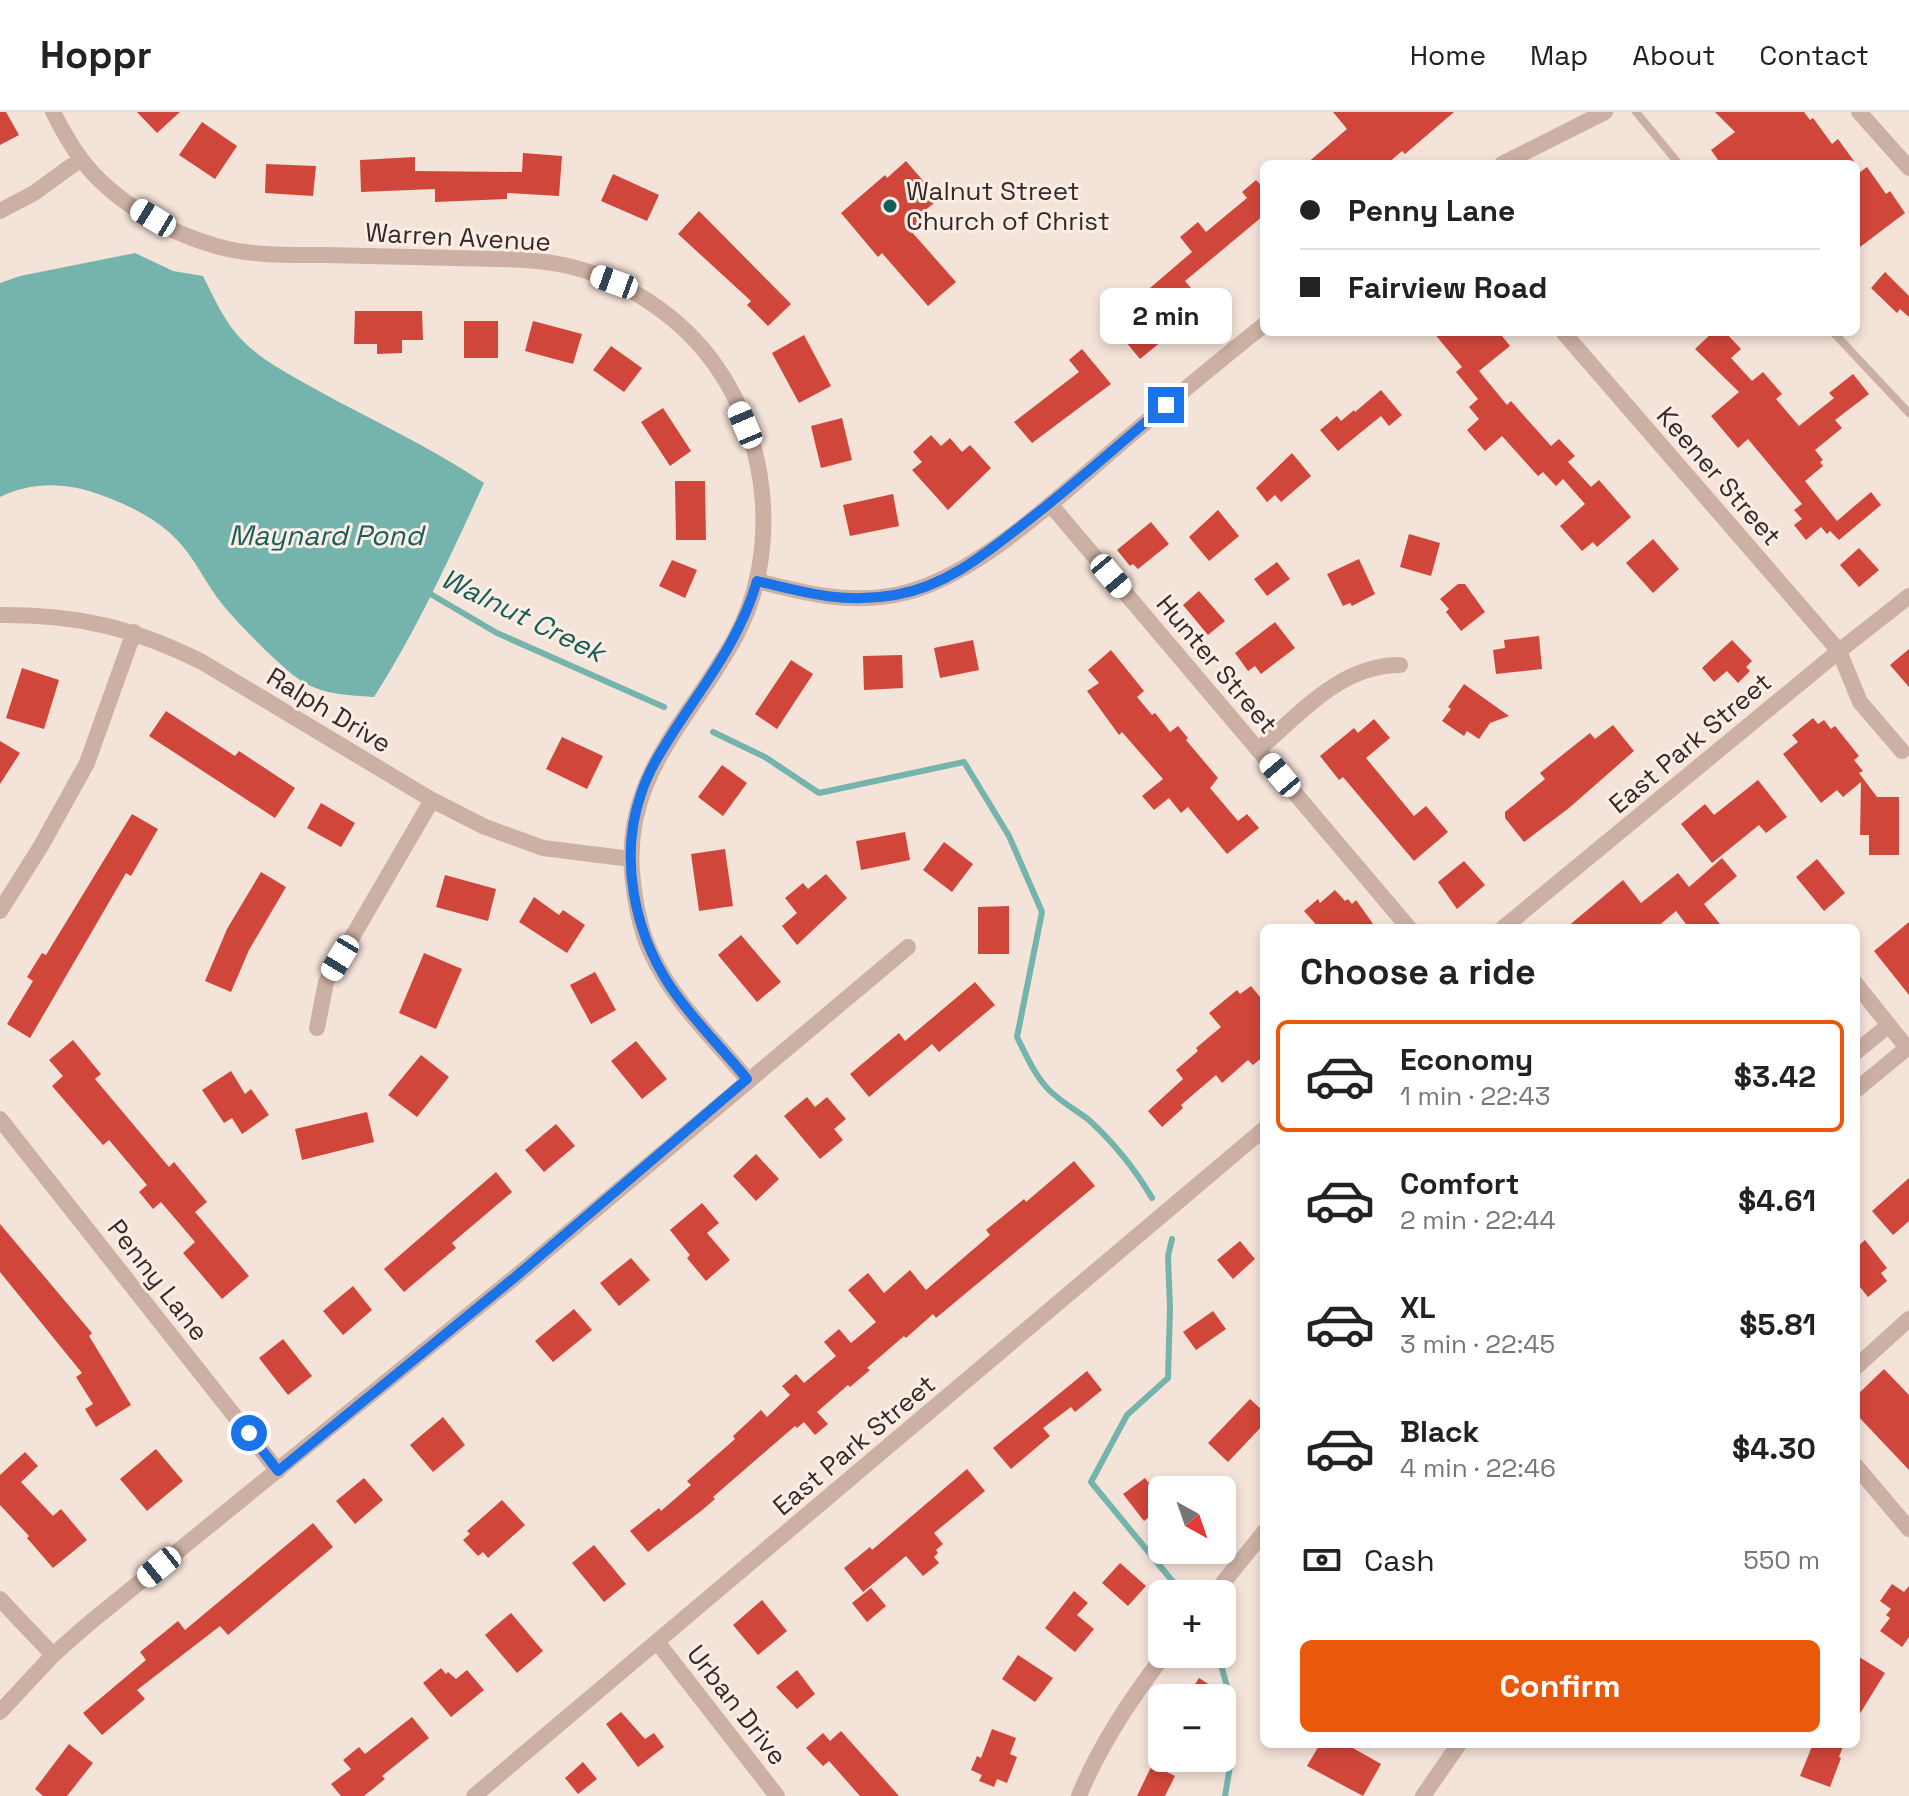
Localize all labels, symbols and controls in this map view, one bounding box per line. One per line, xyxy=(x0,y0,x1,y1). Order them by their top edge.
text: Hoppr xyxy=(40,31,152,79)
text: Home xyxy=(1410,37,1486,73)
text: Map xyxy=(1530,37,1588,73)
text: About xyxy=(1632,37,1715,73)
text: Contact xyxy=(1759,37,1869,73)
place label: Walnut Street Church of Christ xyxy=(906,174,1110,238)
text: Penny Lane xyxy=(1348,191,1515,230)
car xyxy=(126,195,180,241)
marker: Walnut Street Church of Christ xyxy=(881,197,899,215)
street label: Warren Avenue xyxy=(364,215,552,259)
car xyxy=(587,263,641,301)
text: Fairview Road xyxy=(1348,268,1547,307)
callout: 2 min xyxy=(1100,289,1232,345)
text: 2 min xyxy=(1132,299,1200,333)
route end xyxy=(1148,387,1184,423)
car xyxy=(725,398,765,452)
street label: Keener Street xyxy=(1649,399,1789,553)
water label: Maynard Pond xyxy=(229,517,426,553)
car xyxy=(1086,550,1136,602)
water label: Walnut Creek xyxy=(435,560,613,671)
street label: Hunter Street xyxy=(1149,587,1285,741)
street label: Ralph Drive xyxy=(261,660,397,760)
street label: East Park Street xyxy=(1602,665,1778,821)
car xyxy=(1255,749,1305,801)
car xyxy=(317,931,363,985)
text: Choose a ride xyxy=(1300,949,1536,995)
icon: car xyxy=(1304,1040,1376,1112)
text: Economy xyxy=(1400,1040,1533,1079)
text: $3.42 xyxy=(1734,1057,1816,1096)
text: 1 min · 22:43 xyxy=(1400,1079,1550,1113)
icon: car xyxy=(1304,1164,1376,1236)
text: Comfort xyxy=(1400,1164,1519,1203)
text: $4.61 xyxy=(1738,1181,1816,1220)
text: 2 min · 22:44 xyxy=(1400,1203,1556,1237)
street label: Penny Lane xyxy=(100,1212,216,1348)
icon: car xyxy=(1304,1288,1376,1360)
text: XL xyxy=(1400,1288,1436,1327)
text: $5.81 xyxy=(1739,1305,1816,1344)
text: 3 min · 22:45 xyxy=(1400,1327,1555,1361)
street label: East Park Street xyxy=(766,1367,942,1523)
icon: car xyxy=(1304,1412,1376,1484)
text: Black xyxy=(1400,1412,1479,1451)
route start xyxy=(231,1415,267,1451)
text: $4.30 xyxy=(1732,1429,1816,1468)
text: 4 min · 22:46 xyxy=(1400,1451,1556,1485)
north arrow xyxy=(1148,1476,1236,1564)
map controls xyxy=(1148,1476,1236,1772)
icon: cash xyxy=(1300,1538,1344,1582)
text: Cash xyxy=(1364,1541,1435,1580)
car xyxy=(133,1543,185,1591)
text: 550 m xyxy=(1743,1543,1820,1577)
button: + xyxy=(1148,1580,1236,1668)
street label: Urban Drive xyxy=(679,1638,795,1772)
button: Confirm xyxy=(1300,1640,1820,1732)
button: − xyxy=(1148,1684,1236,1772)

